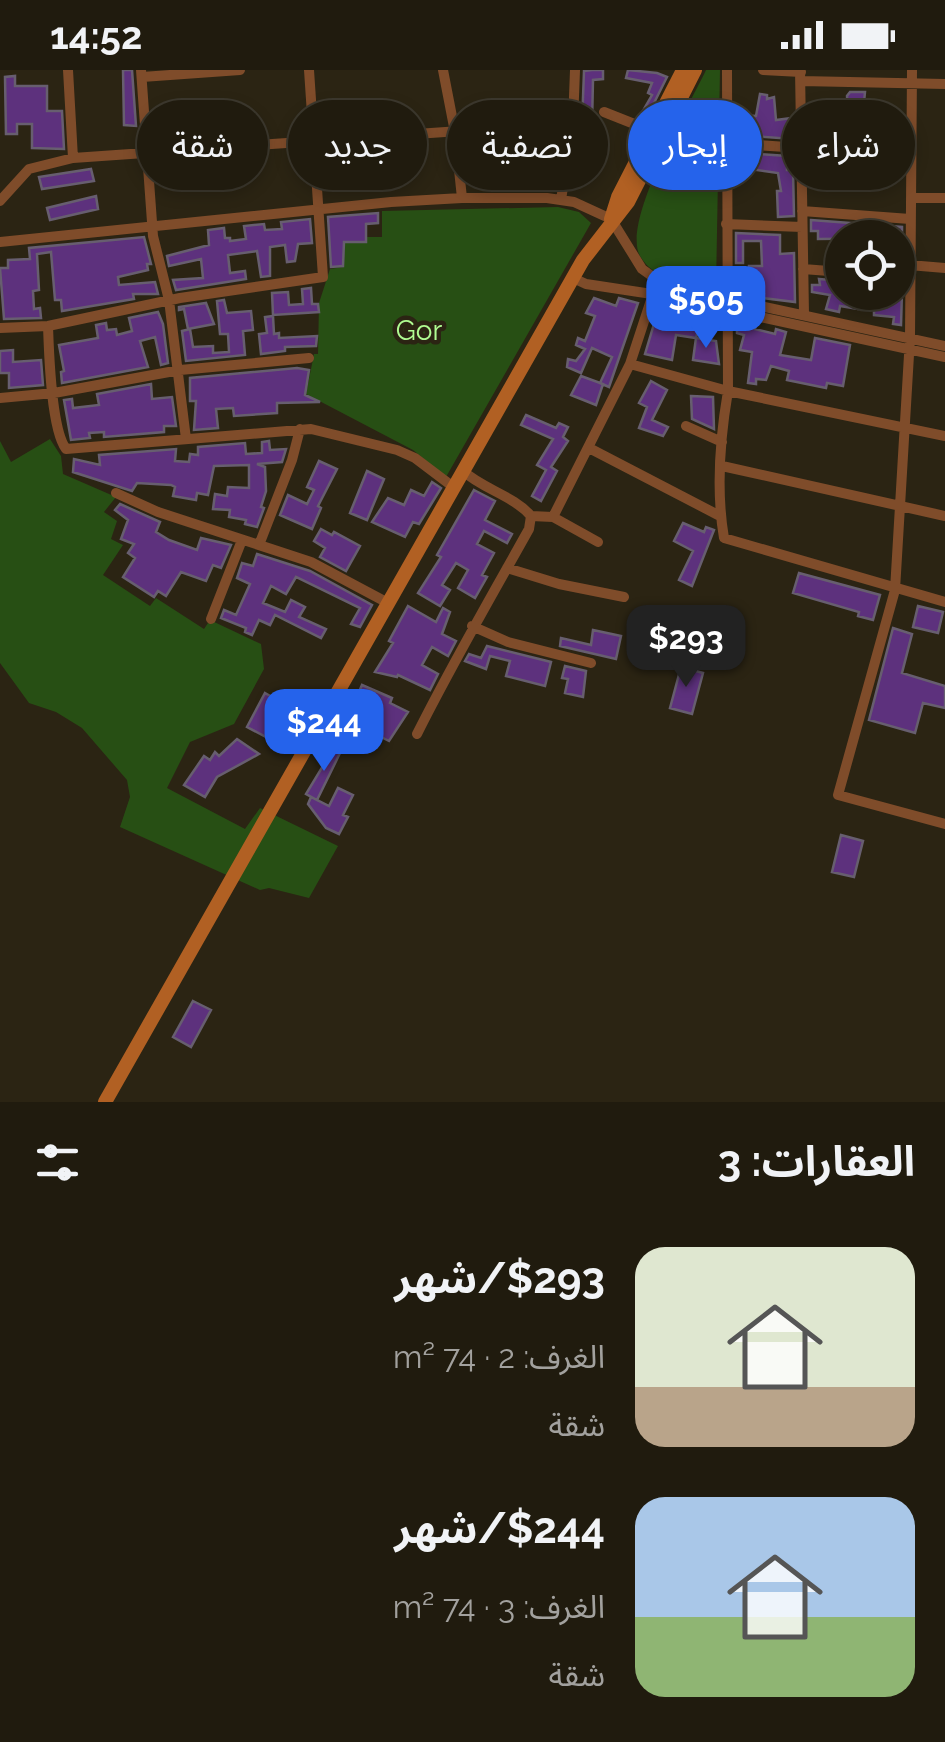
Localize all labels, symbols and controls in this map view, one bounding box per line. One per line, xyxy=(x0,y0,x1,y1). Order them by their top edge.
text: 14:52 xyxy=(50,13,142,58)
chip: شقة xyxy=(137,100,268,190)
chip: جديد xyxy=(288,100,427,190)
chip: تصفية xyxy=(447,100,608,190)
chip: إيجار xyxy=(628,100,762,190)
chip: شراء xyxy=(782,100,915,190)
map controls xyxy=(825,220,915,310)
button: locate xyxy=(825,220,915,310)
pin: $505 xyxy=(647,266,765,351)
text: $505 xyxy=(668,280,744,317)
park label: Gor xyxy=(396,314,442,347)
pin: $293 xyxy=(627,605,745,690)
text: $293 xyxy=(648,619,724,656)
pin: $244 xyxy=(265,689,383,774)
text: $244 xyxy=(287,703,361,740)
icon: filters xyxy=(30,1135,85,1190)
text: العقارات: 3 xyxy=(718,1137,915,1186)
text: $293/شهر xyxy=(394,1254,605,1303)
icon: home xyxy=(715,1287,835,1407)
text: الغرف: 2 · 74 m² xyxy=(393,1338,605,1375)
text: شقة xyxy=(549,1406,605,1443)
text: $244/شهر xyxy=(395,1504,605,1553)
icon: home xyxy=(715,1537,835,1657)
text: الغرف: 3 · 74 m² xyxy=(393,1588,605,1625)
text: شقة xyxy=(549,1656,605,1693)

